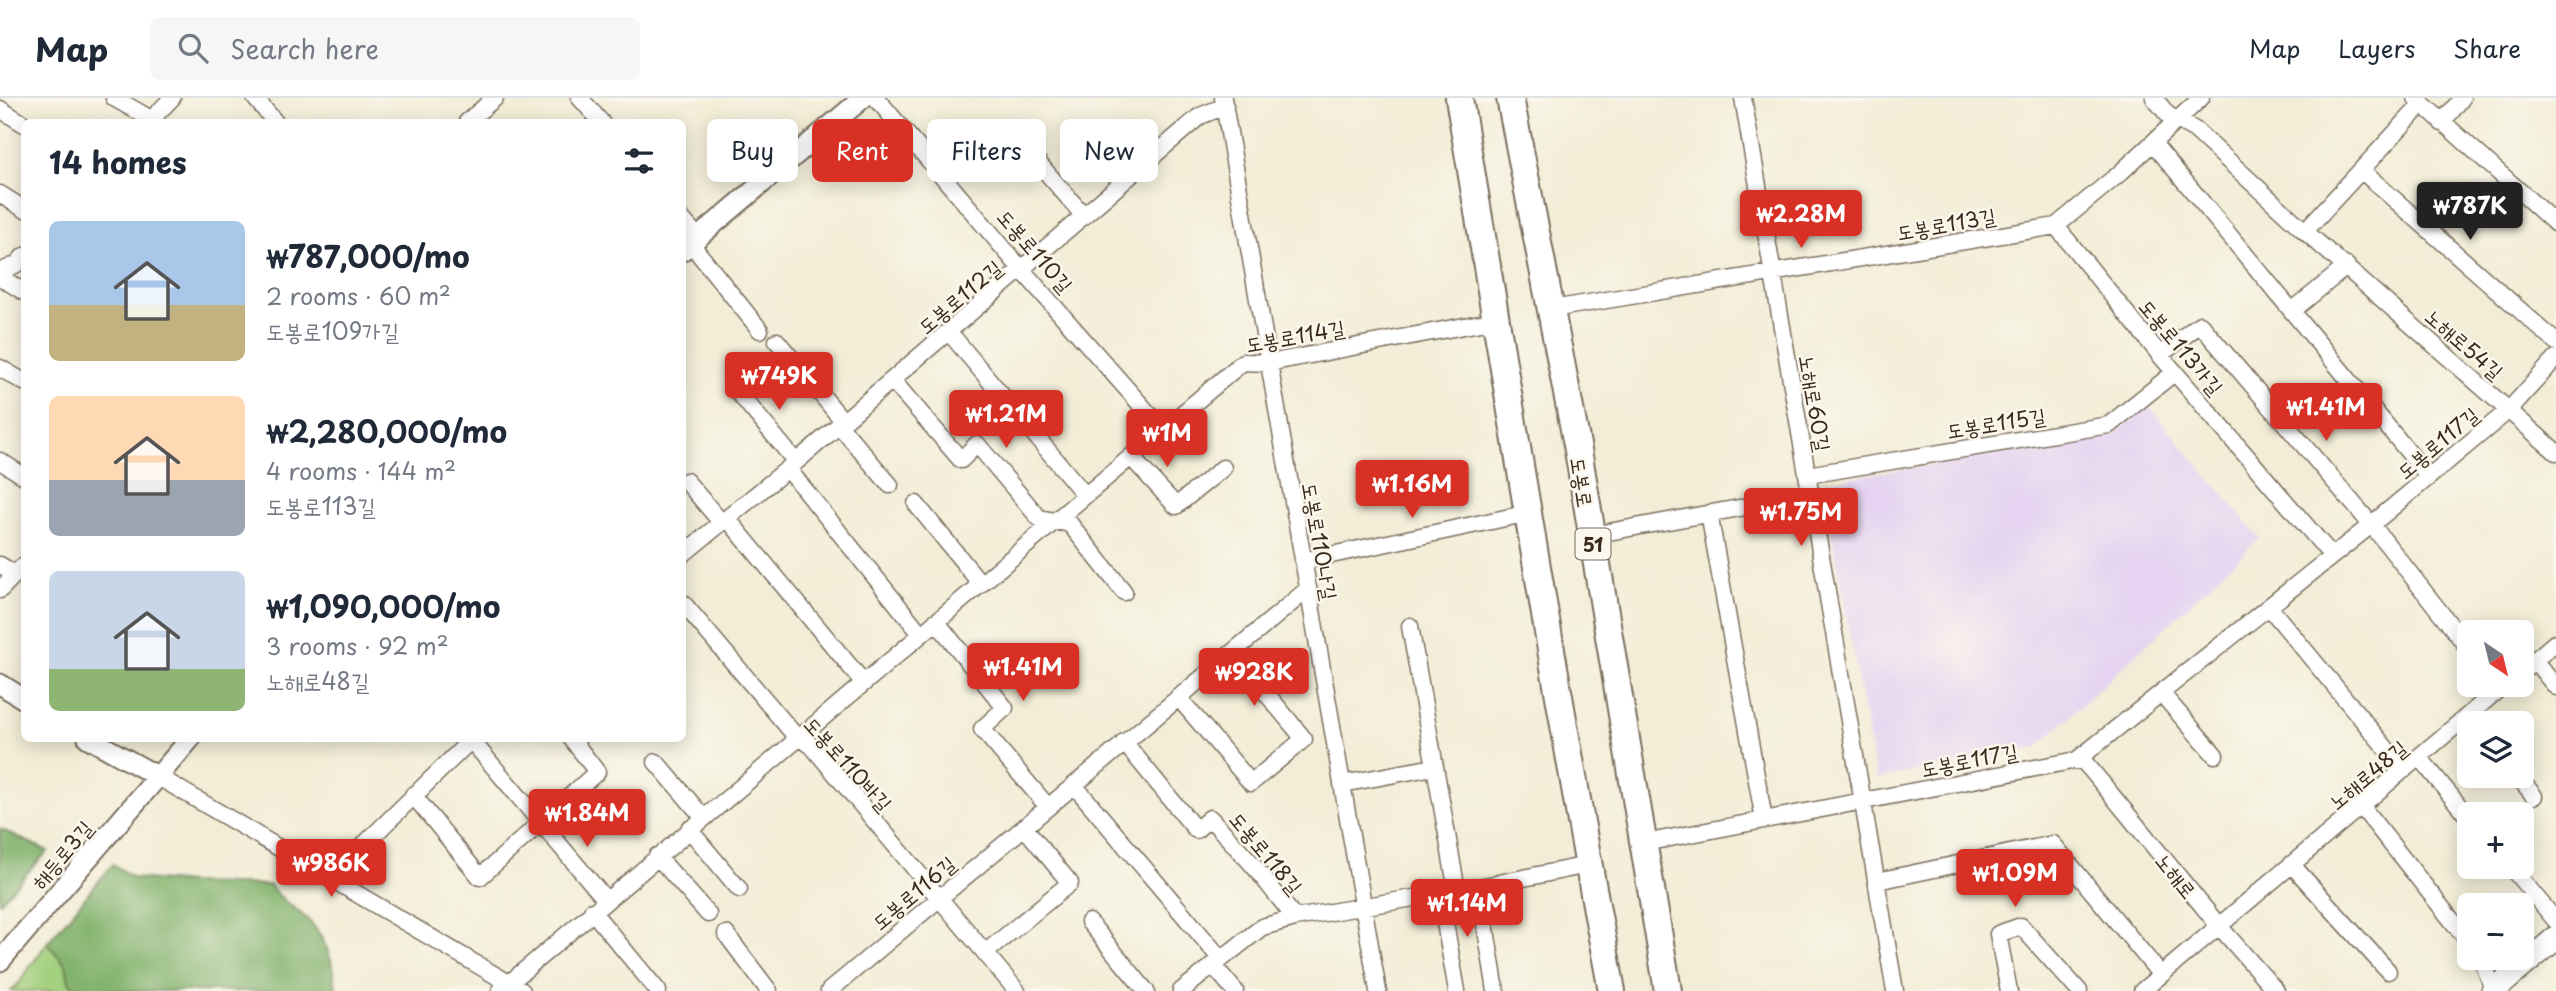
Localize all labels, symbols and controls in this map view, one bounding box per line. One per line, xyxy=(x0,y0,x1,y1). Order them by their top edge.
search box xyxy=(150,17,640,80)
text: Map xyxy=(35,23,108,73)
icon: search xyxy=(174,29,212,67)
text: Search here xyxy=(230,29,379,68)
text: Map xyxy=(2249,30,2300,66)
text: Layers xyxy=(2338,30,2415,66)
text: Share xyxy=(2453,30,2521,66)
chip: Buy xyxy=(707,119,798,182)
chip: Rent xyxy=(812,119,913,182)
chip: Filters xyxy=(927,119,1046,182)
chip: New xyxy=(1060,119,1158,182)
text: 14 homes xyxy=(49,139,187,184)
icon: filters xyxy=(620,142,658,180)
pin: ₩787K xyxy=(2421,183,2519,242)
text: ₩787K xyxy=(2433,187,2507,222)
pin: ₩2.28M xyxy=(1744,190,1858,250)
text: ₩2.28M xyxy=(1756,195,1846,230)
street label: 도봉로113길 xyxy=(1894,199,1998,247)
street label: 도봉로110길 xyxy=(991,201,1082,299)
text: ₩787,000/mo xyxy=(266,233,470,278)
icon: home xyxy=(105,249,189,333)
street label: 도봉로112길 xyxy=(910,251,1008,341)
text: 2 rooms · 60 m² xyxy=(266,278,451,313)
street label: 도봉로113가길 xyxy=(2132,291,2232,401)
street label: 노해로54길 xyxy=(2419,300,2511,386)
street label: 도봉로114길 xyxy=(1243,311,1347,359)
text: 도봉로109가길 xyxy=(266,313,399,348)
pin: ₩749K xyxy=(730,352,828,412)
street label: 노해로60길 xyxy=(1792,352,1840,454)
text: ₩749K xyxy=(741,357,817,392)
pin: ₩1.41M xyxy=(2269,384,2383,443)
text: ₩1.41M xyxy=(2286,388,2366,423)
pin: ₩1.21M xyxy=(949,390,1063,450)
text: ₩1.21M xyxy=(965,395,1047,430)
street label: 도봉로115길 xyxy=(1944,398,2048,446)
street label: 도봉로117길 xyxy=(2389,398,2485,486)
text: ₩2,280,000/mo xyxy=(266,408,507,453)
pin: ₩1M xyxy=(1133,410,1201,469)
text: ₩1M xyxy=(1142,414,1192,449)
icon: home xyxy=(105,424,189,508)
text: 4 rooms · 144 m² xyxy=(266,453,456,488)
street label: 도봉로 xyxy=(1563,454,1603,510)
pin: ₩1.16M xyxy=(1355,460,1469,520)
text: ₩1.16M xyxy=(1372,465,1452,500)
street label: 도봉로110나길 xyxy=(1295,480,1347,602)
text: 도봉로113길 xyxy=(266,488,376,523)
pin: ₩1.75M xyxy=(1744,489,1858,548)
text: ₩1.75M xyxy=(1760,493,1842,528)
road number: 51 xyxy=(1576,528,1610,560)
text: ₩1,090,000/mo xyxy=(266,583,500,628)
icon: home xyxy=(105,599,189,683)
north arrow xyxy=(2457,620,2534,696)
map controls xyxy=(2457,620,2534,970)
text: 3 rooms · 92 m² xyxy=(266,628,449,663)
pin: ₩1.41M xyxy=(966,644,1080,703)
text: ₩1.41M xyxy=(983,648,1063,683)
pin: ₩928K xyxy=(1205,648,1303,708)
text: ₩928K xyxy=(1215,653,1293,688)
text: 노해로48길 xyxy=(266,663,369,698)
street label: 도봉로110바길 xyxy=(797,708,901,818)
button: layers xyxy=(2457,711,2534,788)
street label: 노해로48길 xyxy=(2321,731,2414,817)
street label: 도봉로117길 xyxy=(1918,734,2020,784)
pin: ₩1.84M xyxy=(530,790,644,849)
text: ₩1.84M xyxy=(545,794,629,829)
button: + xyxy=(2457,802,2534,879)
street label: 도봉로118길 xyxy=(1223,804,1311,901)
street label: 해등로3길 xyxy=(23,812,99,895)
pin: ₩986K xyxy=(282,840,380,899)
text: ₩986K xyxy=(292,844,370,879)
street label: 노해로 xyxy=(2149,845,2205,905)
street label: 도봉로116길 xyxy=(864,847,962,937)
pin: ₩1.09M xyxy=(1958,850,2072,909)
text: ₩1.09M xyxy=(1972,854,2058,889)
pin: ₩1.14M xyxy=(1410,880,1524,939)
text: ₩1.14M xyxy=(1427,884,1507,919)
button: − xyxy=(2457,893,2534,970)

